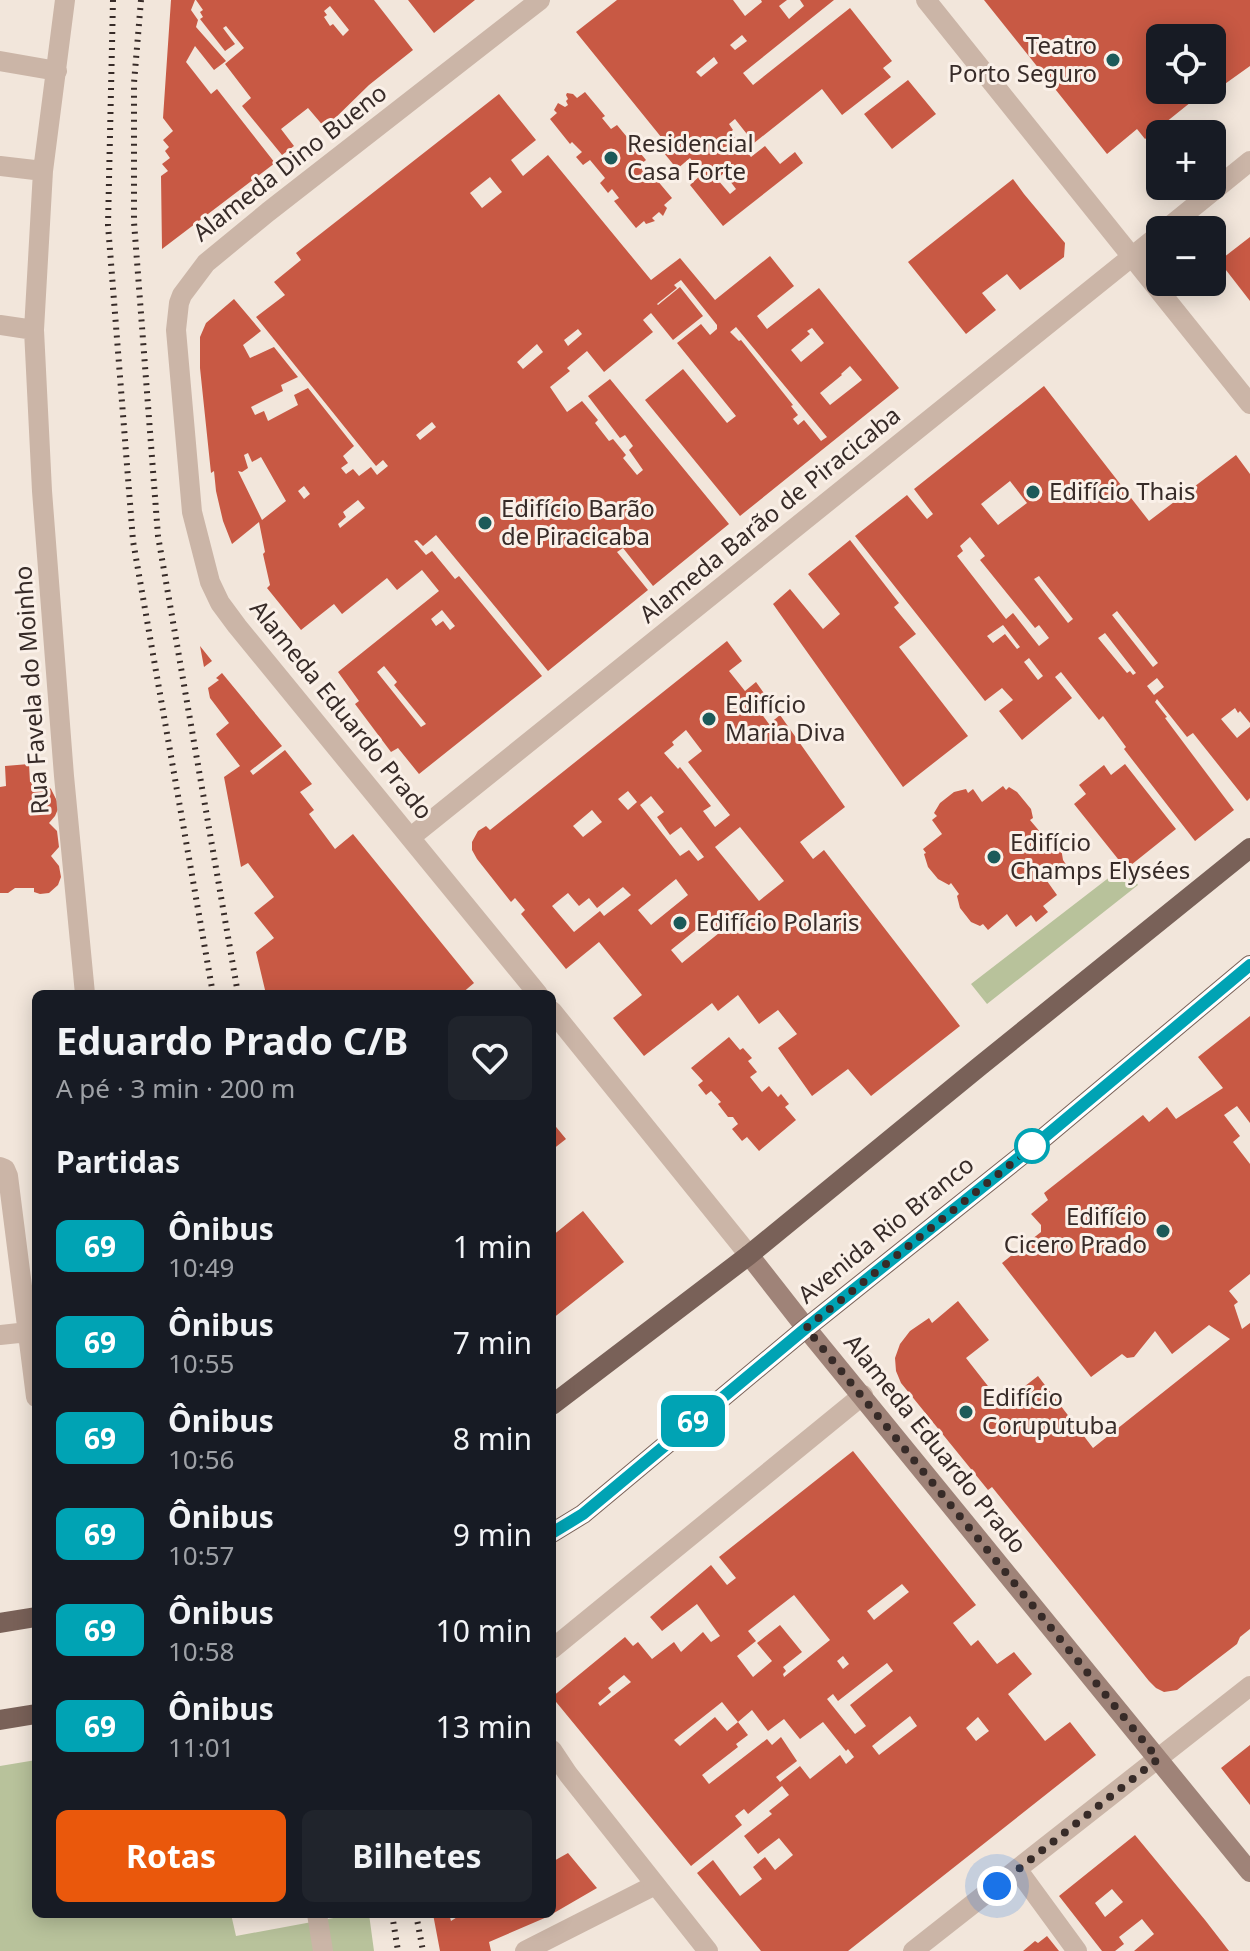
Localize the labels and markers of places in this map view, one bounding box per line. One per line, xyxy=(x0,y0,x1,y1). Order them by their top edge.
place label: Teatro Porto Seguro xyxy=(948,28,1097,89)
marker: Teatro Porto Seguro xyxy=(1104,51,1122,69)
place label: Residencial Casa Forte xyxy=(627,126,754,187)
marker: Residencial Casa Forte xyxy=(602,149,620,167)
place label: Edifício Thais xyxy=(1049,474,1196,507)
marker: Edifício Thais xyxy=(1024,483,1042,501)
place label: Edifício Barão de Piracicaba xyxy=(501,491,655,552)
marker: Edifício Barão de Piracicaba xyxy=(476,514,494,532)
place label: Edifício Maria Diva xyxy=(725,687,845,748)
marker: Edifício Maria Diva xyxy=(700,710,718,728)
place label: Edifício Champs Elysées xyxy=(1010,825,1190,886)
marker: Edifício Champs Elysées xyxy=(985,848,1003,866)
place label: Edifício Polaris xyxy=(696,905,860,938)
marker: Edifício Polaris xyxy=(671,914,689,932)
unlabelled marker xyxy=(1015,1129,1049,1163)
place label: Edifício Cicero Prado xyxy=(1004,1199,1147,1260)
marker: Edifício Cicero Prado xyxy=(1154,1222,1172,1240)
place label: Edifício Coruputuba xyxy=(982,1380,1118,1441)
marker: Edifício Coruputuba xyxy=(957,1403,975,1421)

